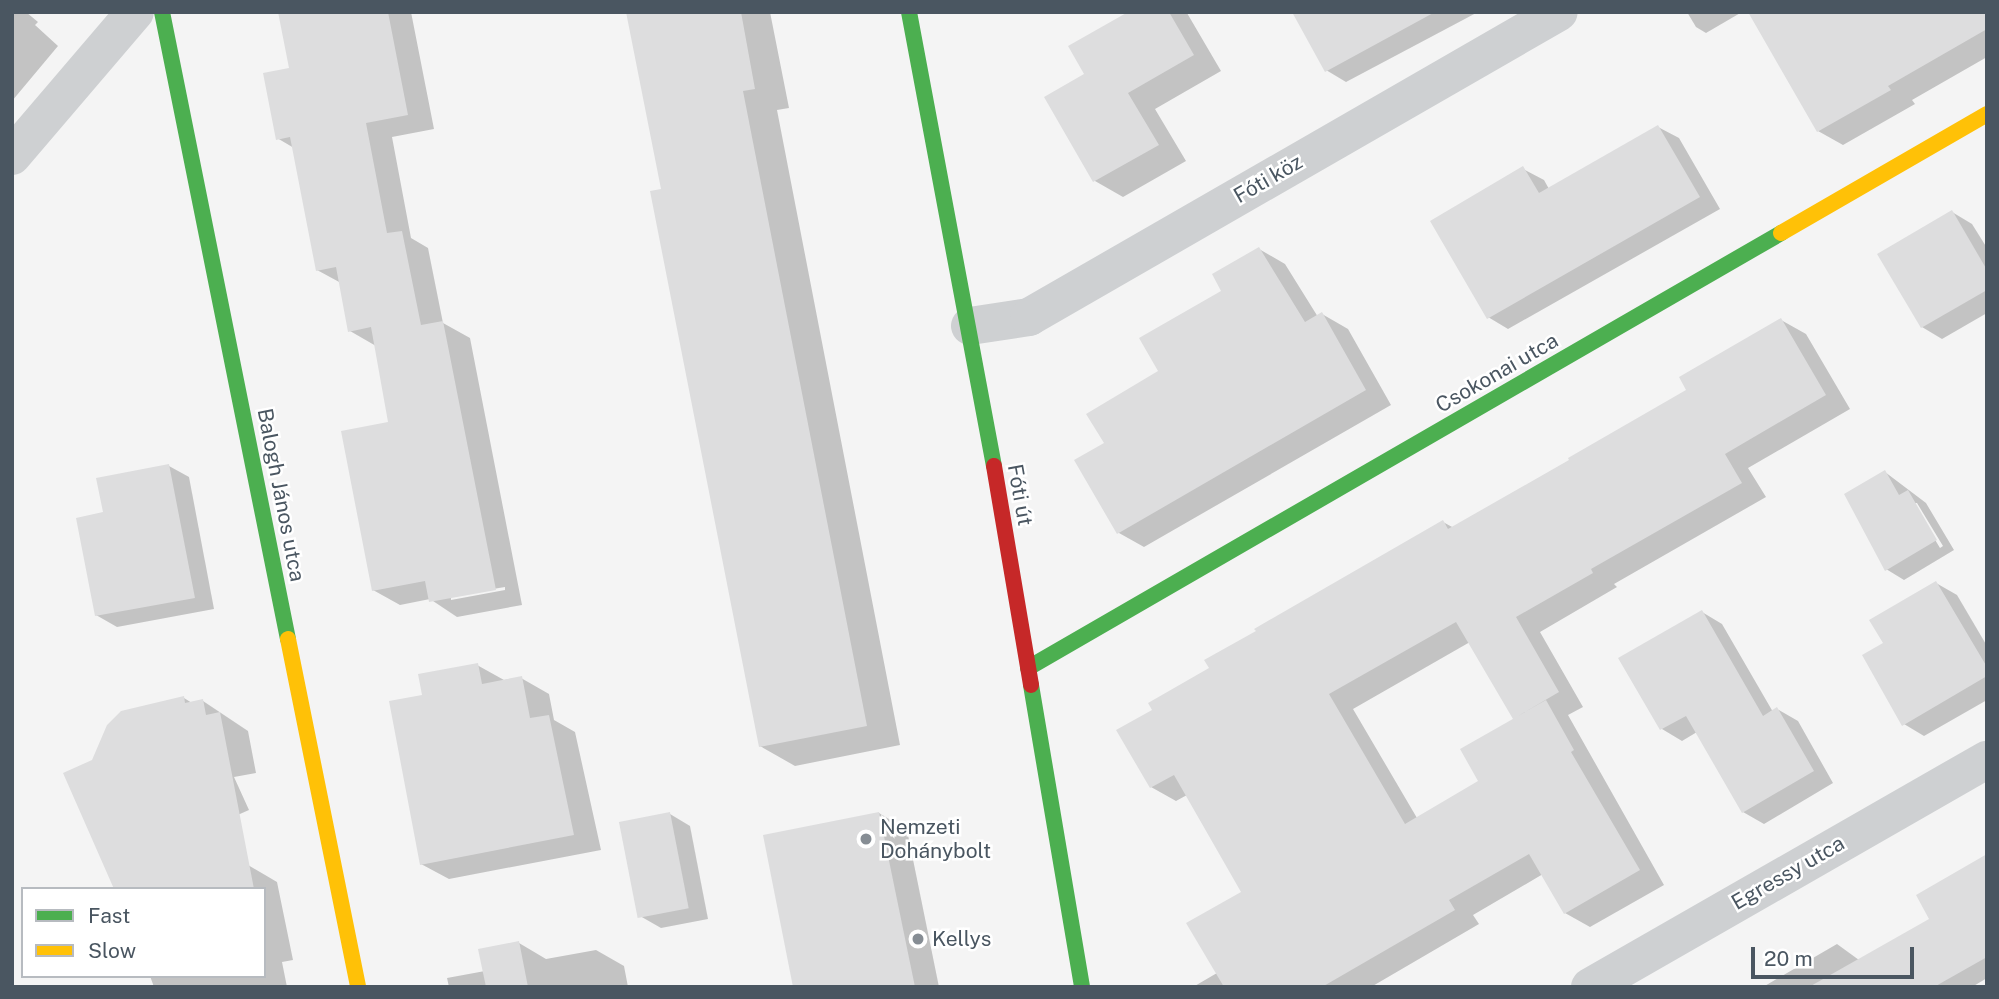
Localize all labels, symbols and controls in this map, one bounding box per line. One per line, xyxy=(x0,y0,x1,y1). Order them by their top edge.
street label: Fóti köz xyxy=(1229,149,1307,209)
street label: Csokonai utca xyxy=(1431,328,1563,418)
street label: Balogh János utca xyxy=(252,406,310,584)
street label: Fóti út xyxy=(1002,462,1038,528)
place label: Nemzeti Dohánybolt xyxy=(880,814,991,864)
marker: Nemzeti Dohánybolt xyxy=(858,831,874,847)
street label: Egressy utca xyxy=(1727,831,1849,915)
legend xyxy=(21,887,266,978)
text: Fast xyxy=(88,903,130,928)
place label: Kellys xyxy=(932,926,991,952)
marker: Kellys xyxy=(910,931,926,947)
scale bar xyxy=(1754,932,1917,976)
text: Slow xyxy=(88,938,136,963)
text: 20 m xyxy=(1764,946,1813,971)

